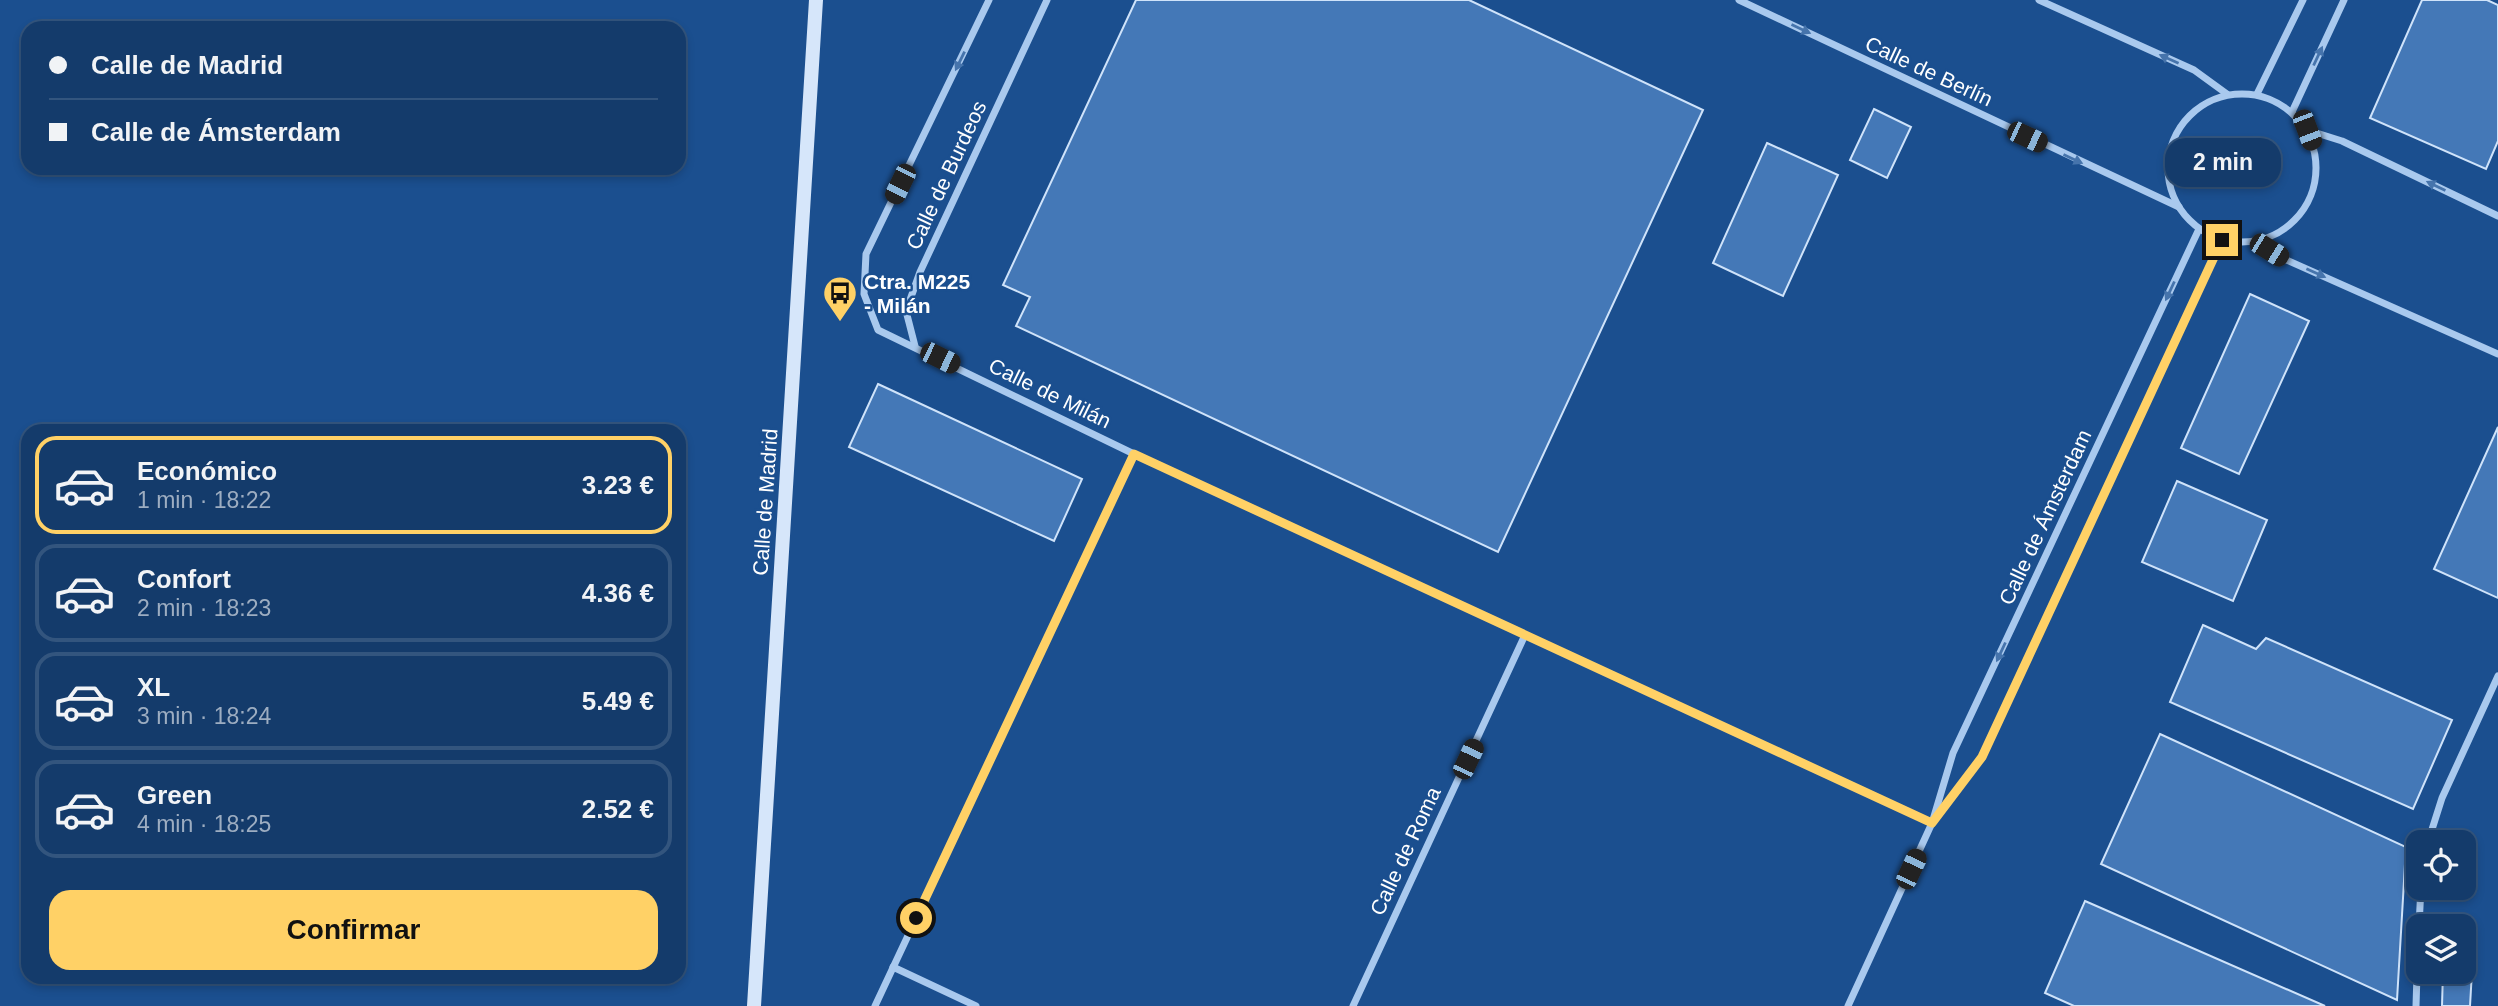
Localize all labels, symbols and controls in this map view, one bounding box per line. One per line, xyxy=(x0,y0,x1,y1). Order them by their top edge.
one-way arrow xyxy=(1791,24,1811,35)
street label: Calle de Berlín xyxy=(1862,31,1996,111)
one-way arrow xyxy=(2312,46,2324,66)
text: Calle de Madrid xyxy=(91,50,283,80)
one-way arrow xyxy=(954,51,965,71)
one-way arrow xyxy=(2159,53,2179,65)
street label: Calle de Burdeos xyxy=(902,97,990,253)
car xyxy=(2290,107,2325,153)
text: Calle de Ámsterdam xyxy=(91,117,341,147)
car xyxy=(2004,119,2051,155)
callout: 2 min xyxy=(2164,138,2280,188)
text: 2 min xyxy=(2193,149,2253,175)
one-way arrow xyxy=(2063,153,2083,164)
car xyxy=(882,161,919,207)
one-way arrow xyxy=(2426,180,2446,192)
route end xyxy=(2206,224,2238,256)
car xyxy=(2246,230,2293,270)
one-way arrow xyxy=(2306,267,2326,279)
place label: Ctra. M225 - Milán xyxy=(864,270,971,317)
bus stop icon: Ctra. M225 - Milán xyxy=(821,274,859,323)
one-way arrow xyxy=(2164,280,2175,301)
car xyxy=(917,339,964,377)
street label: Calle de Milán xyxy=(985,353,1115,433)
street label: Calle de Ámsterdam xyxy=(1994,426,2096,608)
street label: Calle de Madrid xyxy=(748,428,782,576)
icon: car xyxy=(53,454,116,517)
text: Económico xyxy=(137,456,277,486)
text: 3.23 € xyxy=(582,470,654,500)
text: 1 min · 18:22 xyxy=(137,487,271,513)
icon: car xyxy=(53,562,116,625)
text: Confort xyxy=(137,564,231,594)
text: 4.36 € xyxy=(582,578,654,608)
text: 2 min · 18:23 xyxy=(137,595,271,621)
one-way arrow xyxy=(1995,642,2007,662)
icon: car xyxy=(53,670,116,733)
text: XL xyxy=(137,672,170,702)
text: 5.49 € xyxy=(582,686,654,716)
text: 3 min · 18:24 xyxy=(137,703,271,729)
car xyxy=(1450,736,1487,782)
icon: car xyxy=(53,778,116,841)
text: Green xyxy=(137,780,212,810)
street label: Calle de Roma xyxy=(1365,783,1445,919)
text: 2.52 € xyxy=(582,794,654,824)
text: 4 min · 18:25 xyxy=(137,811,271,837)
map controls xyxy=(2406,830,2476,984)
button: locate xyxy=(2406,830,2476,900)
car xyxy=(1893,846,1930,892)
button: Confirmar xyxy=(49,890,658,970)
route start xyxy=(900,902,932,934)
button: layers xyxy=(2406,914,2476,984)

